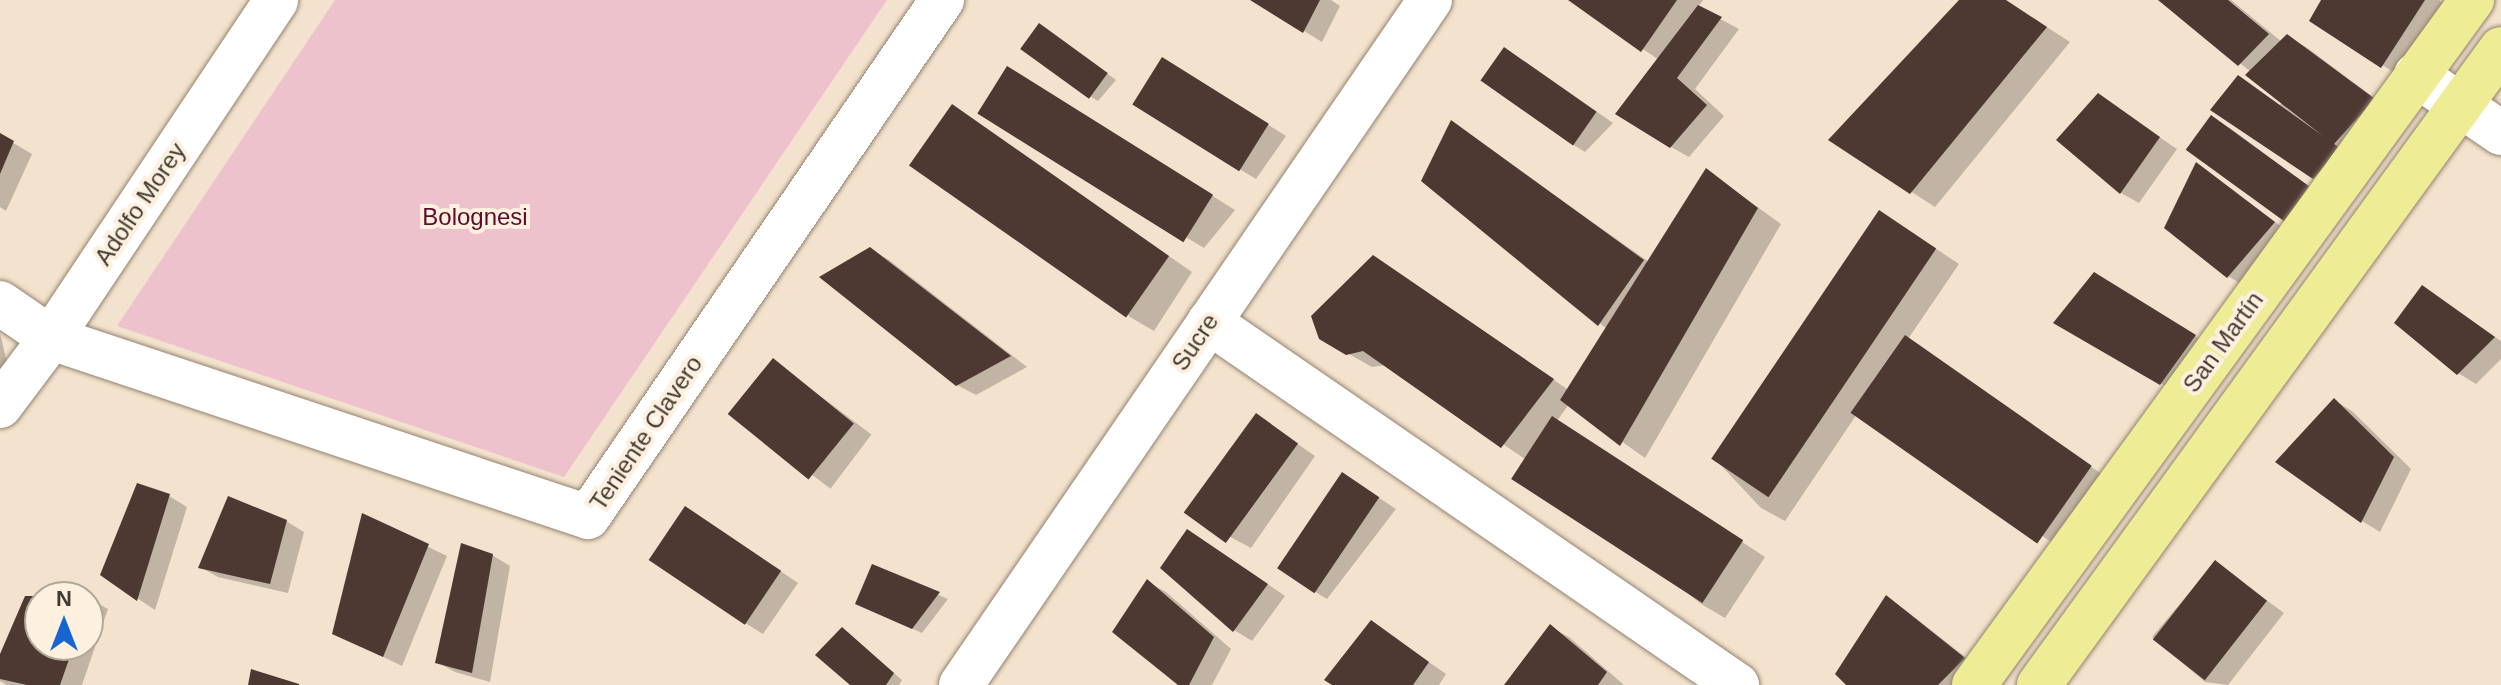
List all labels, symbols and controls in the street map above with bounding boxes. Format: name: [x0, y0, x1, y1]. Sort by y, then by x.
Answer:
street label: Adolfo Morey: [89, 137, 191, 271]
park label: Bolognesi: [422, 203, 528, 231]
street label: San Martín: [2177, 286, 2269, 398]
street label: Sucre: [1166, 308, 1224, 376]
street label: Teniente Clavero: [584, 350, 708, 516]
north arrow: [24, 581, 104, 661]
text: N: [56, 586, 72, 611]

